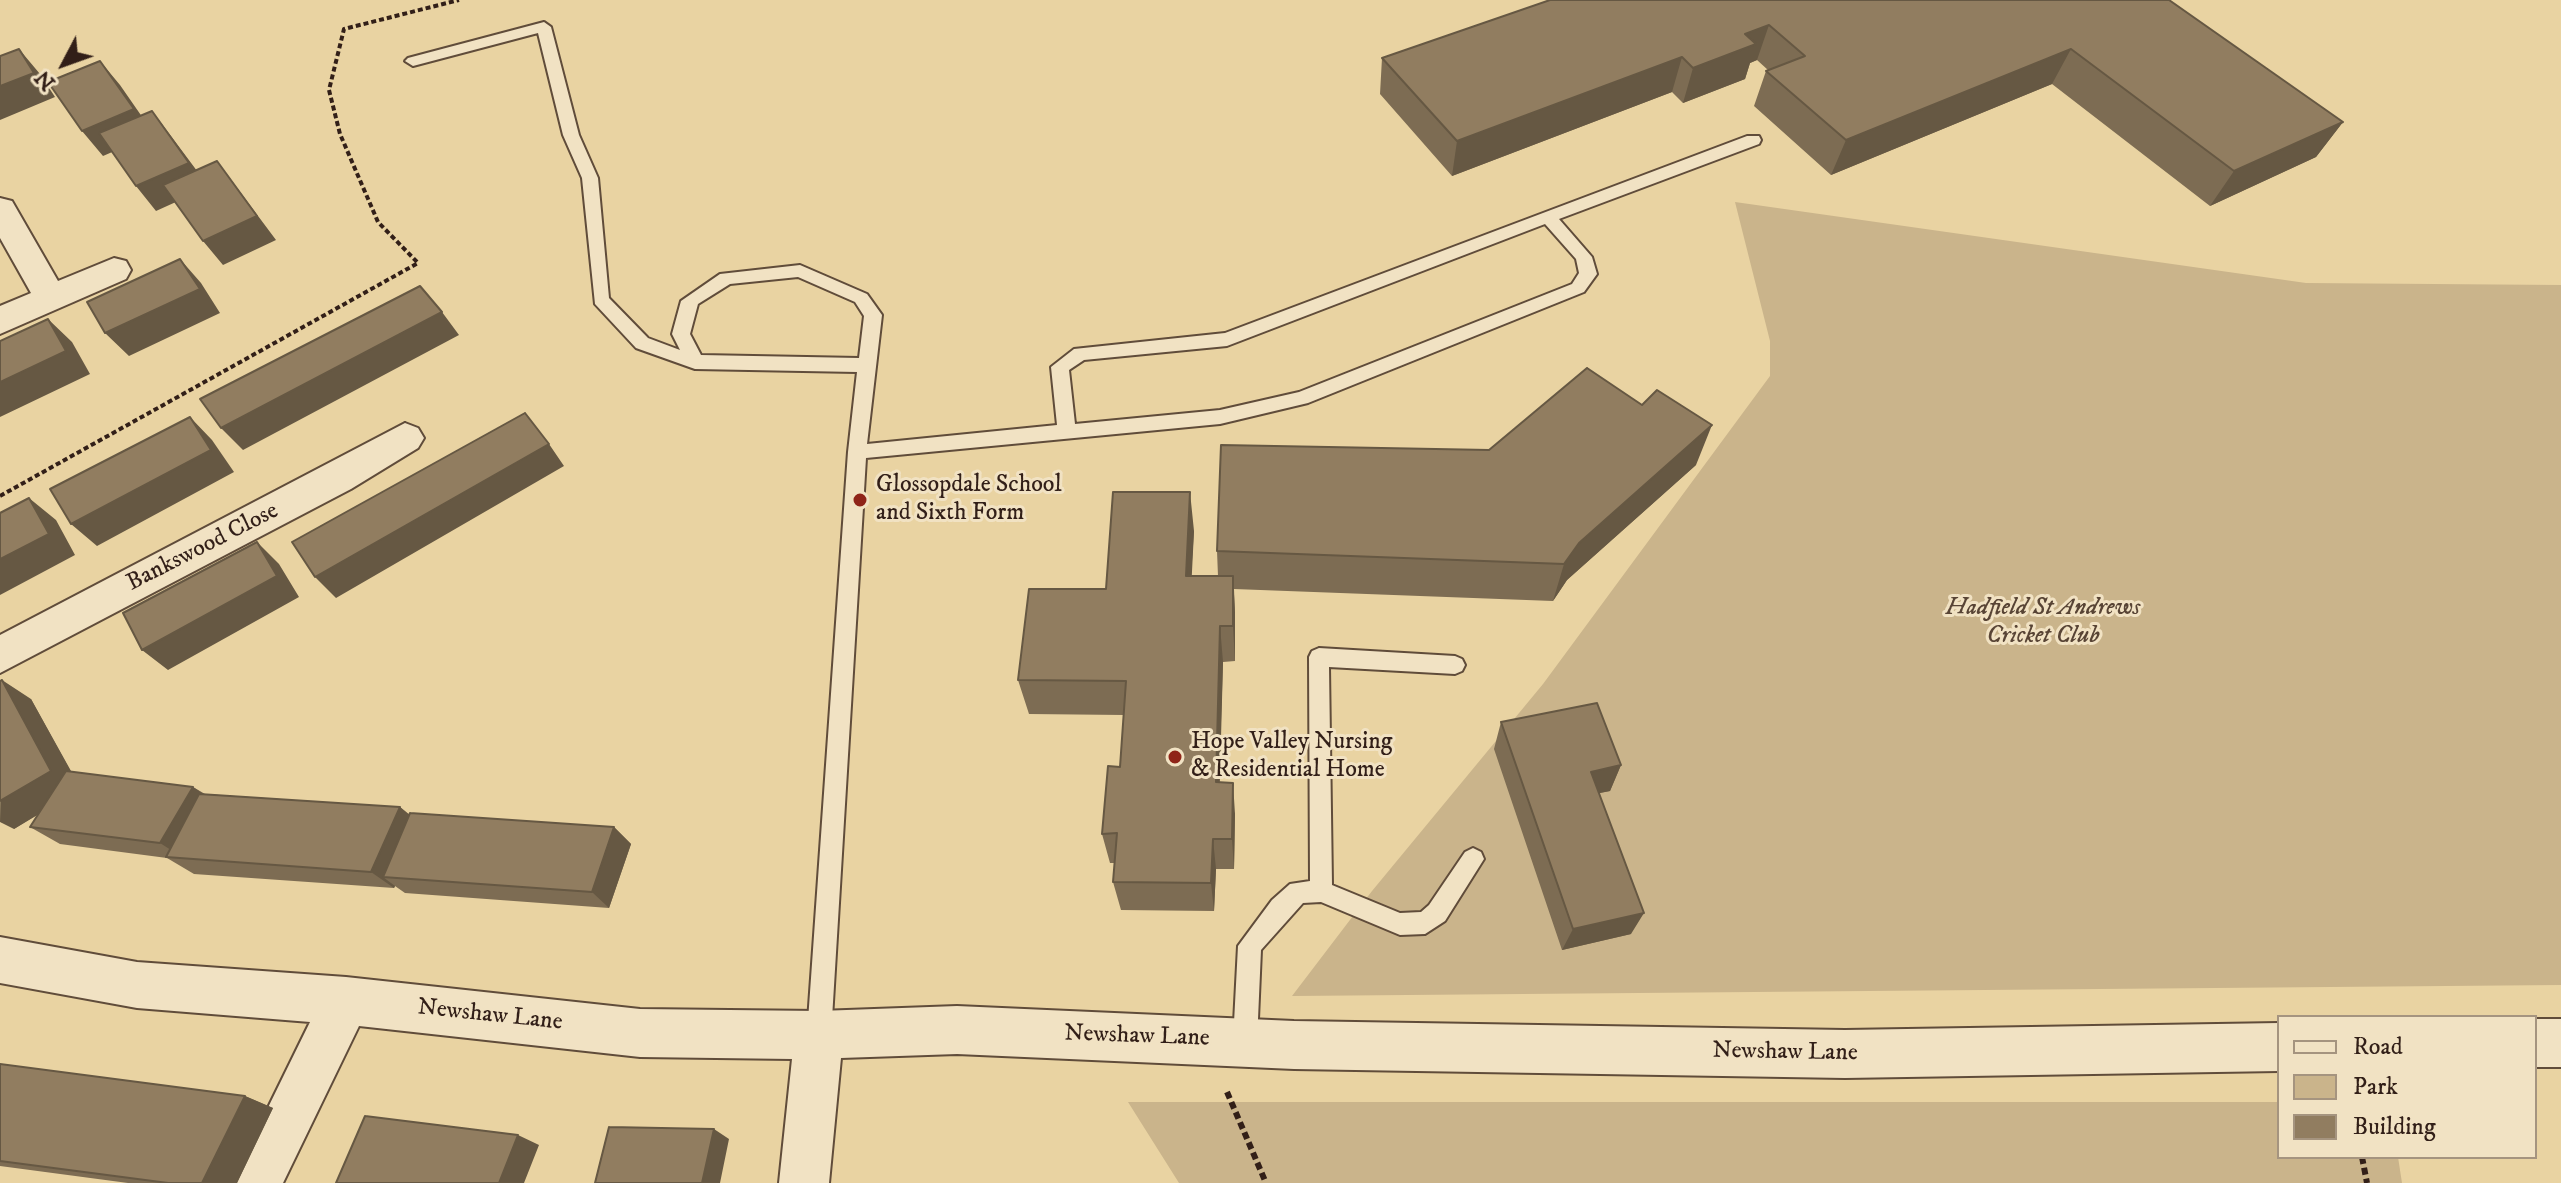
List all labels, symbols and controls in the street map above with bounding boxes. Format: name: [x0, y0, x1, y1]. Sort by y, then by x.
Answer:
north arrow: [24, 24, 104, 104]
text: N: [29, 64, 62, 96]
place label: Glossopdale School and Sixth Form: [876, 472, 1062, 528]
marker: Glossopdale School and Sixth Form: [851, 491, 869, 509]
street label: Bankswood Close: [122, 497, 284, 599]
park label: Hadfield St Andrews Cricket Club: [1946, 595, 2140, 651]
place label: Hope Valley Nursing & Residential Home: [1191, 729, 1392, 785]
marker: Hope Valley Nursing & Residential Home: [1166, 748, 1184, 766]
street label: Newshaw Lane: [416, 994, 564, 1038]
legend: [2277, 1015, 2537, 1159]
street label: Newshaw Lane: [1064, 1020, 1210, 1054]
text: Road: [2353, 1032, 2403, 1062]
street label: Newshaw Lane: [1712, 1037, 1858, 1069]
text: Park: [2353, 1072, 2398, 1102]
text: Building: [2353, 1112, 2436, 1142]

